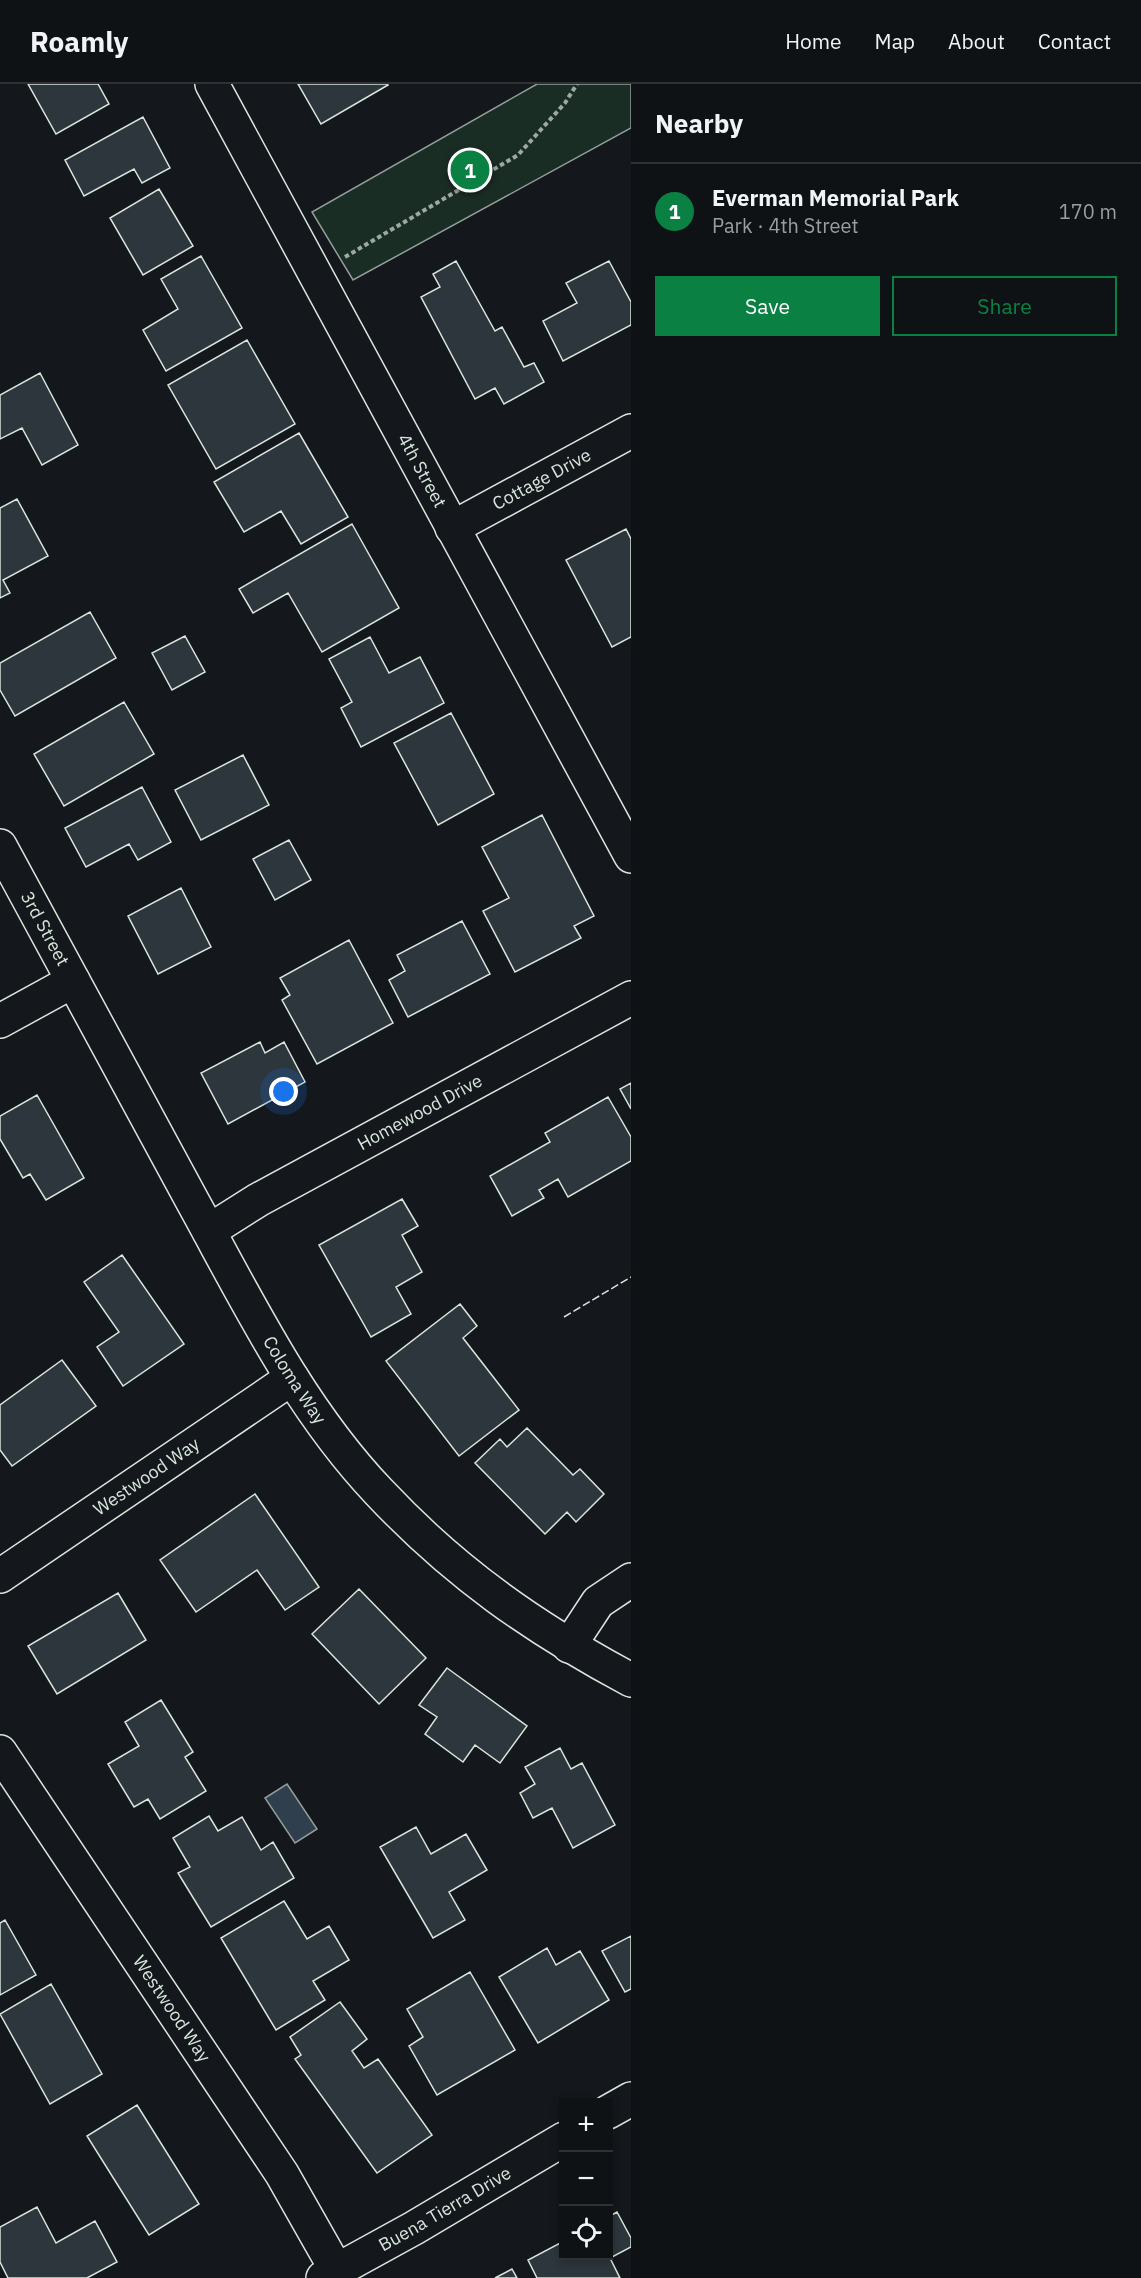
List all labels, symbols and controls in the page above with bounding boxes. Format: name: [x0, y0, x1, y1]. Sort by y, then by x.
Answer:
text: Roamly: [30, 23, 128, 60]
text: Home: [785, 27, 842, 55]
text: Map: [875, 27, 915, 55]
text: About: [948, 27, 1005, 55]
text: Contact: [1038, 27, 1111, 55]
text: Nearby: [655, 106, 743, 140]
pin: 1: [450, 148, 490, 193]
text: Everman Memorial Park: [712, 183, 959, 212]
text: 1: [669, 198, 681, 225]
text: 170 m: [1059, 198, 1117, 225]
text: Park · 4th Street: [712, 212, 858, 239]
button: Save: [655, 276, 880, 336]
button: Share: [892, 276, 1117, 336]
street label: 4th Street: [393, 429, 452, 512]
street label: Cottage Drive: [488, 443, 595, 515]
street label: 3rd Street: [16, 887, 75, 970]
street label: Homewood Drive: [353, 1069, 486, 1155]
your location: [269, 1077, 298, 1106]
street label: Coloma Way: [258, 1332, 331, 1429]
street label: Westwood Way: [89, 1432, 204, 1520]
street label: Westwood Way: [128, 1951, 216, 2066]
map controls: [559, 2098, 613, 2260]
button: +: [559, 2098, 613, 2152]
button: −: [559, 2152, 613, 2206]
street label: Buena Tierra Drive: [374, 2161, 515, 2256]
button: locate: [559, 2206, 613, 2260]

